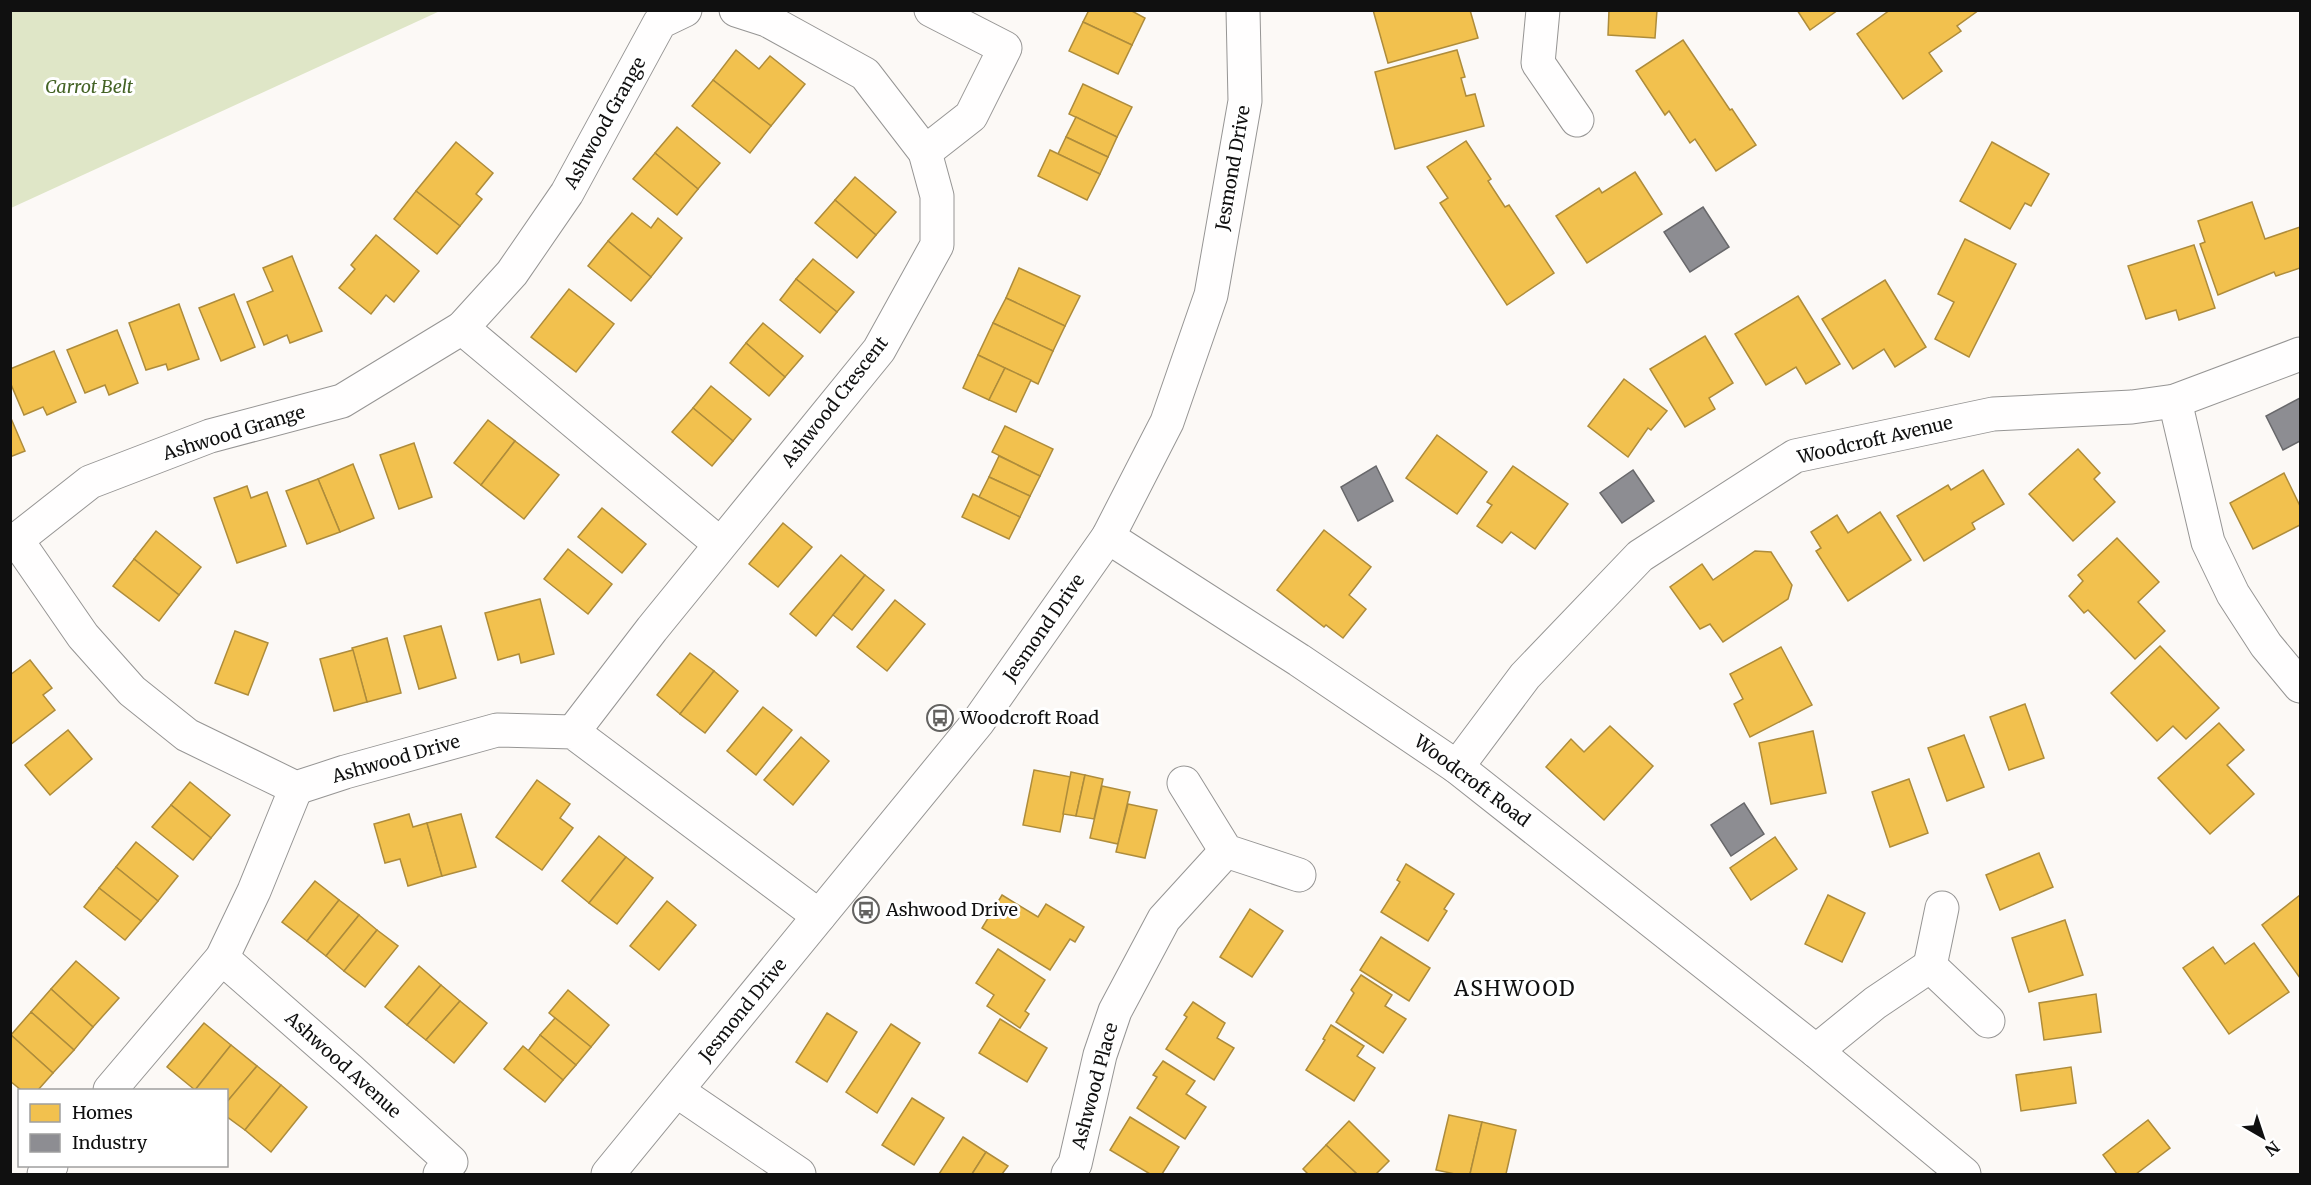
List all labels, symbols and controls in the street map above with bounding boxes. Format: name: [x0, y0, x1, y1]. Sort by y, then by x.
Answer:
street label: Ashwood Grange: [558, 53, 650, 194]
park label: Carrot Belt: [45, 75, 134, 98]
street label: Jesmond Drive: [1210, 104, 1255, 233]
street label: Ashwood Crescent: [776, 332, 893, 472]
street label: Ashwood Grange: [159, 400, 308, 465]
street label: Woodcroft Avenue: [1794, 410, 1955, 469]
street label: Jesmond Drive: [997, 569, 1089, 687]
bus stop icon: Woodcroft Road: [925, 703, 955, 733]
place label: Woodcroft Road: [959, 706, 1099, 729]
street label: Ashwood Drive: [328, 729, 462, 788]
street label: Woodcroft Road: [1409, 729, 1535, 832]
bus stop icon: Ashwood Drive: [851, 895, 881, 925]
place label: Ashwood Drive: [885, 898, 1018, 921]
street label: Jesmond Drive: [693, 953, 791, 1067]
district label: ASHWOOD: [1453, 975, 1576, 1002]
street label: Ashwood Avenue: [280, 1006, 406, 1123]
street label: Ashwood Place: [1066, 1020, 1122, 1153]
legend: [18, 1089, 228, 1167]
text: Homes: [72, 1101, 133, 1124]
north arrow: [2233, 1107, 2293, 1167]
text: Industry: [72, 1131, 148, 1154]
text: N: [2261, 1137, 2284, 1161]

